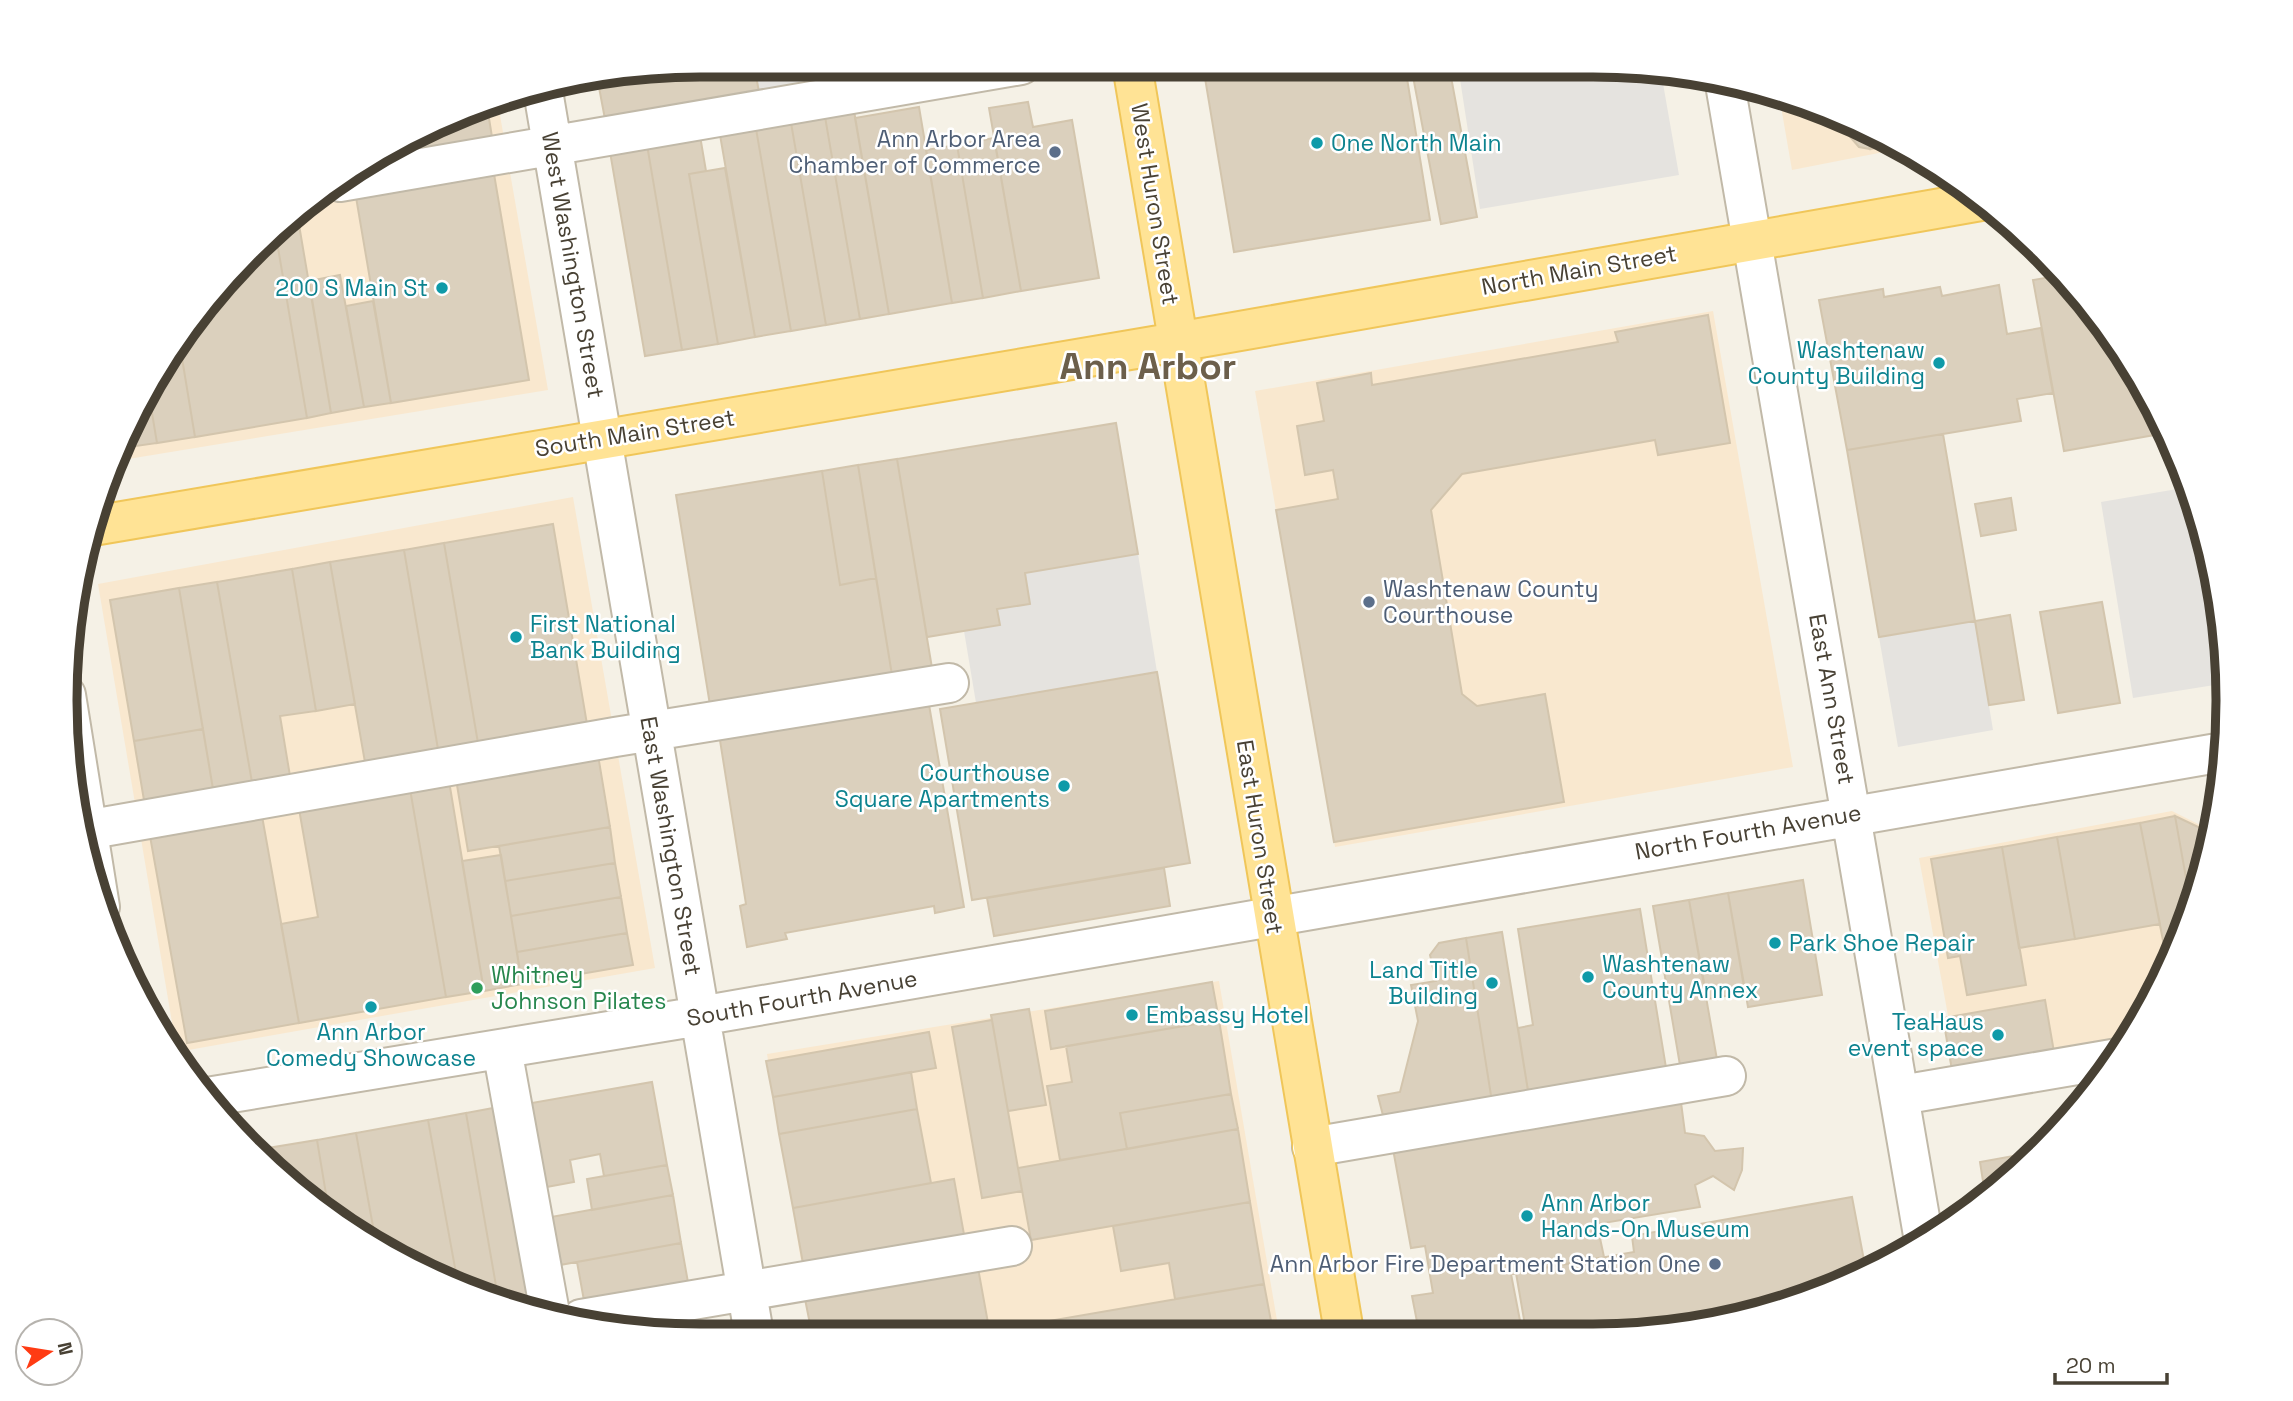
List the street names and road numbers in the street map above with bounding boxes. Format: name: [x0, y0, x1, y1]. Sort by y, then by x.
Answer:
street label: West Huron Street: [1124, 101, 1186, 307]
street label: West Washington Street: [535, 129, 611, 401]
street label: North Main Street: [1479, 238, 1679, 302]
street label: South Main Street: [533, 402, 737, 464]
street label: East Ann Street: [1802, 611, 1862, 787]
street label: East Washington Street: [633, 714, 709, 978]
street label: East Huron Street: [1230, 738, 1290, 936]
street label: North Fourth Avenue: [1632, 797, 1864, 867]
street label: South Fourth Avenue: [684, 963, 920, 1033]

